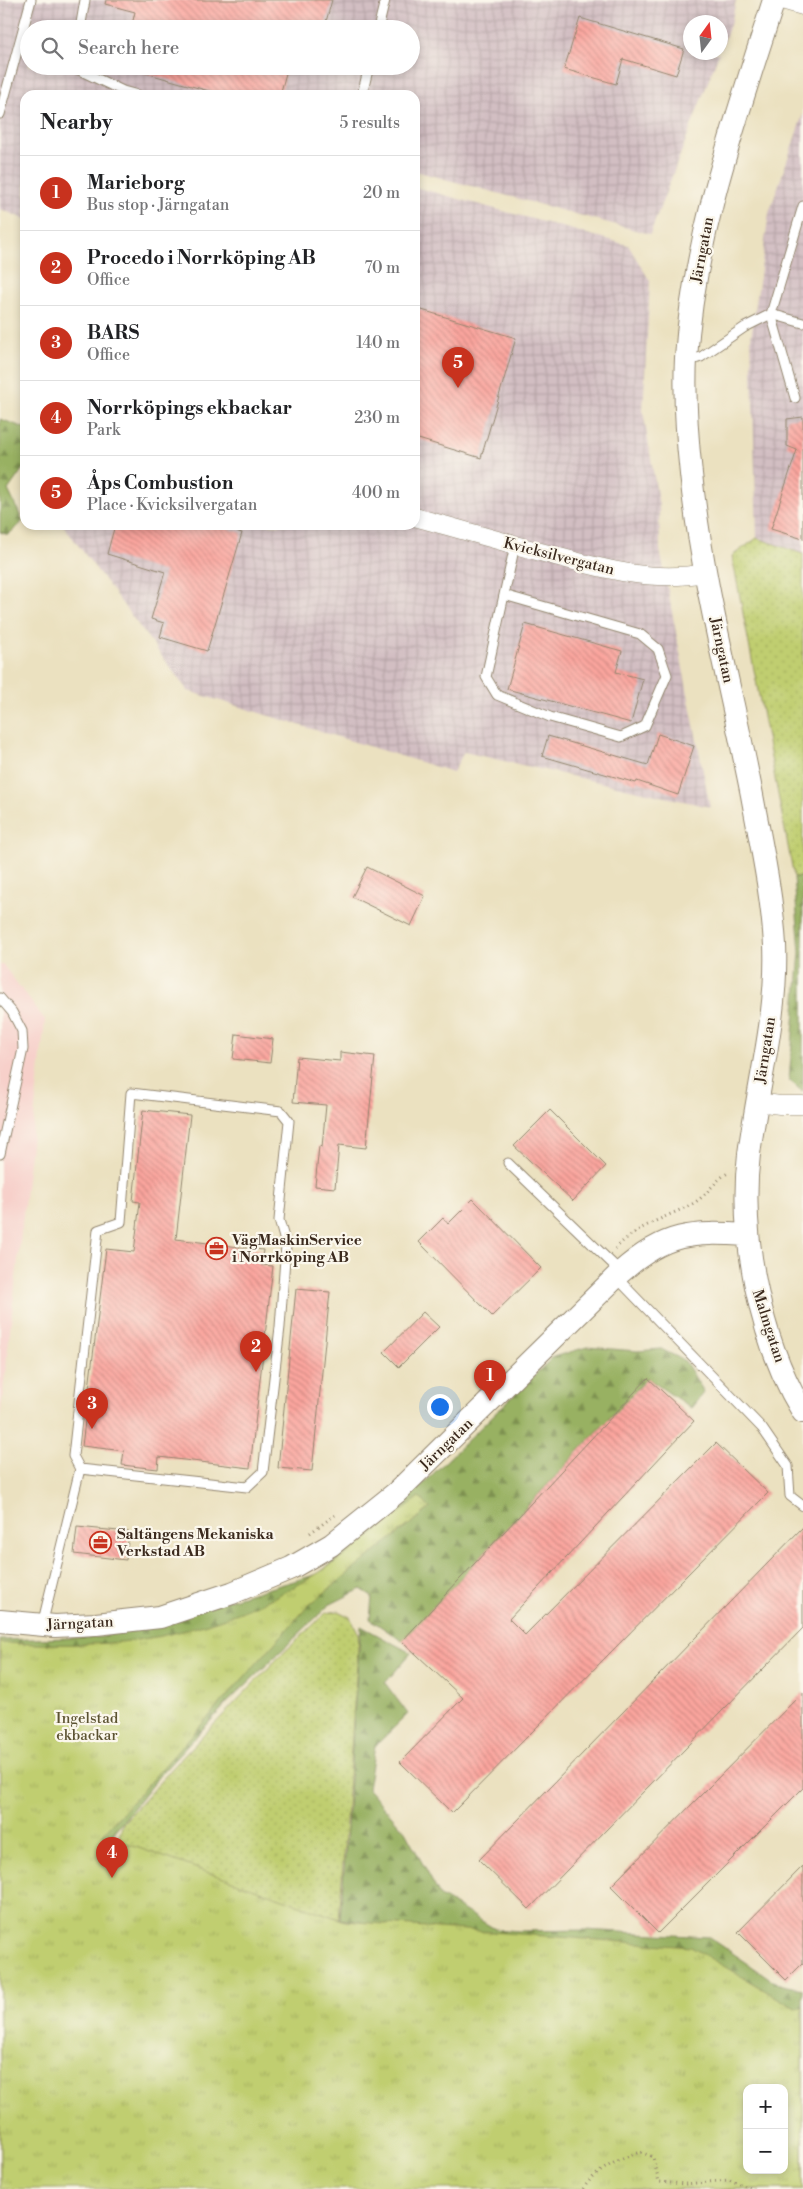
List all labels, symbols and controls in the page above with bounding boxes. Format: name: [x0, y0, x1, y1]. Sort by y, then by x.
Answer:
north arrow: [683, 15, 728, 60]
search box: [20, 20, 420, 75]
icon: search: [38, 34, 66, 62]
text: Search here: [78, 36, 179, 60]
text: Nearby: [40, 110, 113, 136]
text: 5 results: [339, 113, 400, 133]
text: Marieborg: [87, 171, 184, 195]
text: 1: [52, 183, 60, 203]
text: 20 m: [363, 183, 400, 203]
text: Bus stop · Järngatan: [87, 195, 229, 215]
street label: Järngatan: [687, 215, 718, 286]
text: Procedo i Norrköping AB: [87, 246, 316, 270]
text: 2: [51, 258, 61, 278]
text: 70 m: [364, 258, 400, 278]
text: Office: [87, 270, 130, 290]
text: BARS: [87, 321, 139, 345]
text: 3: [51, 333, 61, 353]
text: 140 m: [356, 333, 400, 353]
text: Office: [87, 345, 130, 365]
pin: 5: [442, 347, 474, 388]
text: Norrköpings ekbackar: [87, 396, 292, 420]
text: 4: [51, 408, 61, 428]
text: 230 m: [354, 408, 400, 428]
text: Park: [87, 420, 120, 440]
text: Åps Combustion: [87, 471, 233, 495]
text: 5: [51, 483, 61, 503]
text: 400 m: [352, 483, 400, 503]
text: Place · Kvicksilvergatan: [87, 495, 257, 515]
street label: Kvicksilvergatan: [502, 534, 616, 579]
street label: Järngatan: [705, 614, 738, 685]
street label: Järngatan: [751, 1015, 780, 1086]
place label: VägMaskinService i Norrköping AB: [231, 1231, 362, 1267]
office icon: VägMaskinService i Norrköping AB: [204, 1237, 228, 1261]
street label: Malmgatan: [748, 1287, 789, 1365]
pin: 2: [240, 1331, 272, 1372]
pin: 1: [474, 1360, 506, 1401]
pin: 3: [76, 1388, 108, 1429]
your location: [427, 1394, 453, 1420]
street label: Järngatan: [415, 1414, 477, 1475]
place label: Saltängens Mekaniska Verkstad AB: [116, 1525, 275, 1561]
office icon: Saltängens Mekaniska Verkstad AB: [89, 1531, 113, 1555]
street label: Järngatan: [45, 1612, 114, 1635]
park label: Ingelstad ekbackar: [56, 1709, 119, 1745]
pin: 4: [96, 1837, 128, 1878]
map controls: [743, 2084, 788, 2174]
button: +: [743, 2084, 788, 2129]
button: −: [743, 2129, 788, 2174]

